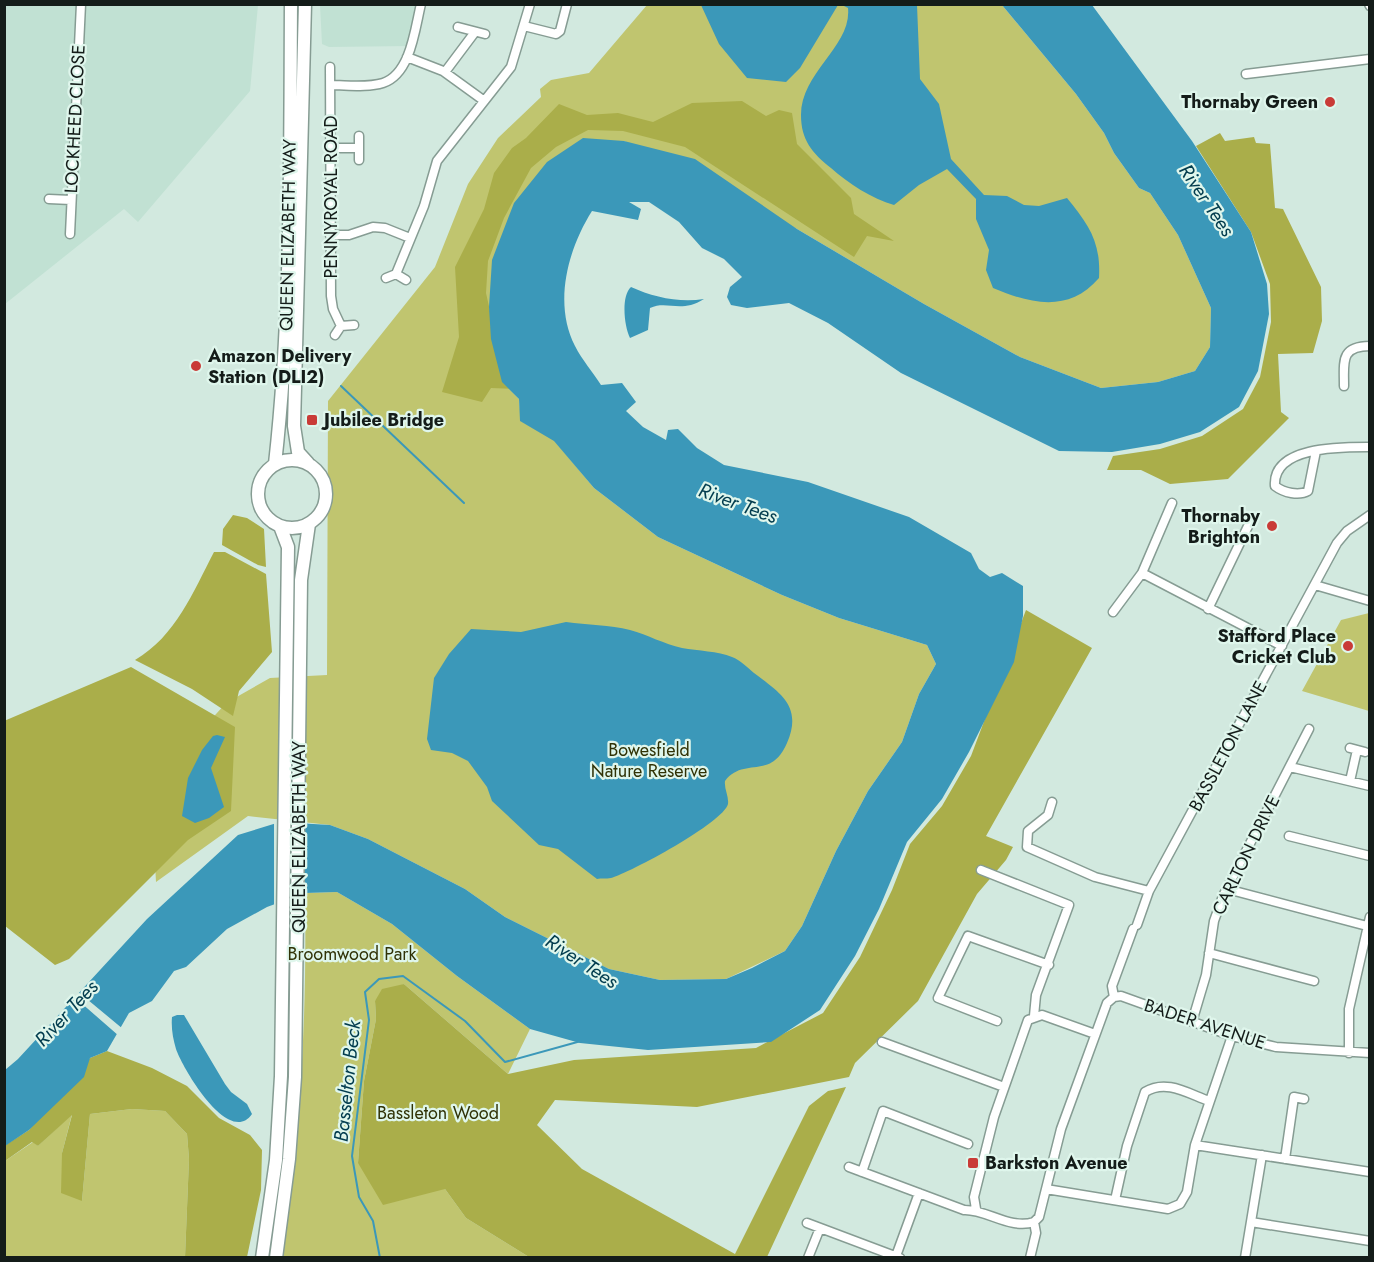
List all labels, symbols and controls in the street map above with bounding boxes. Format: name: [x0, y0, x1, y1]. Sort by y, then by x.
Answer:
street label: LOCKHEED CLOSE: [58, 44, 92, 194]
place label: Thornaby Green: [1181, 89, 1318, 115]
marker: Thornaby Green: [1323, 95, 1337, 109]
street label: PENNYROYAL ROAD: [318, 115, 344, 279]
street label: QUEEN ELIZABETH WAY: [273, 138, 303, 331]
water label: River Tees: [1172, 158, 1242, 242]
place label: Amazon Delivery Station (DLI2): [207, 343, 352, 390]
marker: Amazon Delivery Station (DLI2): [189, 359, 203, 373]
place label: Jubilee Bridge: [321, 407, 444, 433]
marker: Jubilee Bridge: [305, 413, 319, 427]
water label: River Tees: [694, 476, 781, 531]
place label: Thornaby Brighton: [1181, 503, 1261, 550]
marker: Thornaby Brighton: [1265, 519, 1279, 533]
place label: Stafford Place Cricket Club: [1217, 623, 1336, 670]
marker: Stafford Place Cricket Club: [1341, 639, 1355, 653]
street label: BASSLETON LANE: [1183, 676, 1273, 816]
park label: Bowesfield Nature Reserve: [591, 737, 707, 784]
street label: QUEEN ELIZABETH WAY: [286, 740, 312, 933]
street label: CARLTON DRIVE: [1206, 791, 1286, 919]
water label: River Tees: [540, 927, 624, 996]
park label: Broomwood Park: [288, 941, 417, 967]
water label: River Tees: [28, 973, 105, 1053]
street label: BADER AVENUE: [1141, 992, 1269, 1056]
water label: Basselton Beck: [327, 1017, 368, 1143]
park label: Bassleton Wood: [377, 1100, 499, 1126]
place label: Barkston Avenue: [985, 1150, 1128, 1176]
marker: Barkston Avenue: [966, 1156, 980, 1170]

